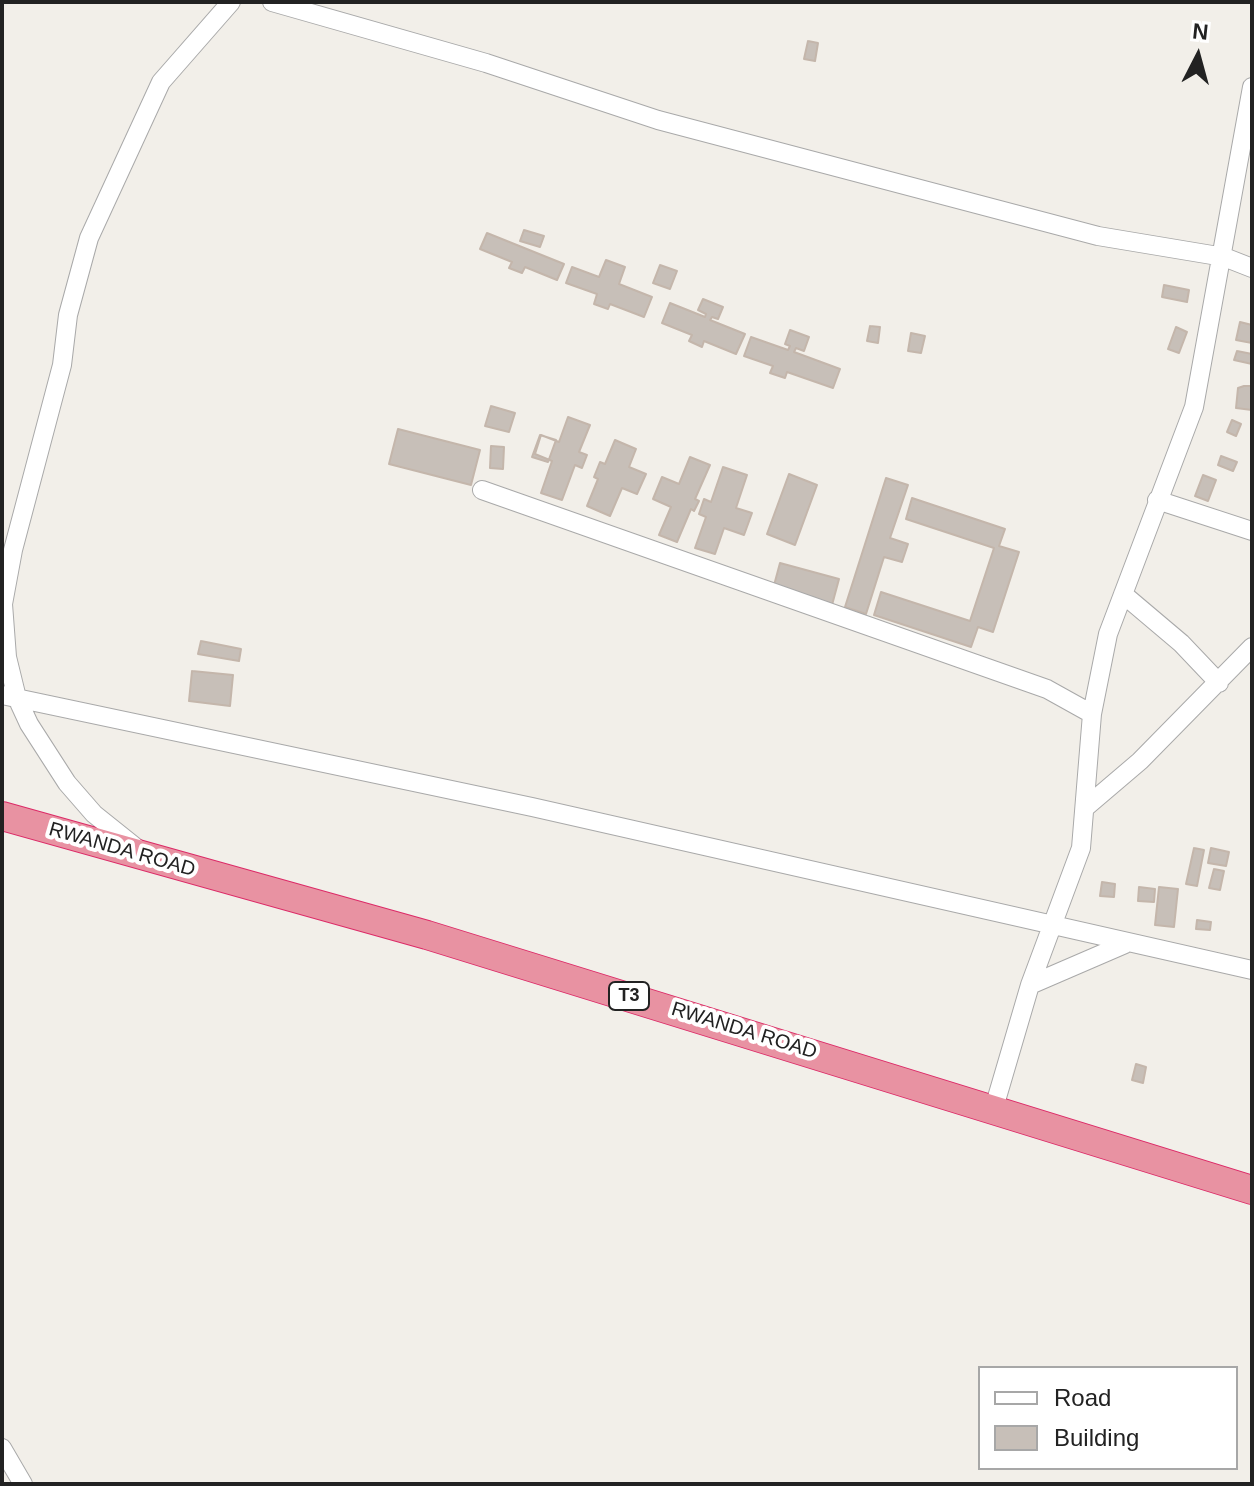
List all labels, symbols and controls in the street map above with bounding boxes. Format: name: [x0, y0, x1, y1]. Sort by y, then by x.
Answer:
north arrow: [1158, 16, 1238, 96]
text: N: [1191, 18, 1210, 45]
street label: RWANDA ROAD: [46, 818, 198, 882]
road number: T3: [609, 982, 649, 1010]
street label: RWANDA ROAD: [668, 997, 820, 1065]
legend: [978, 1366, 1238, 1470]
text: Road: [1054, 1384, 1111, 1411]
text: Building: [1054, 1424, 1139, 1451]

